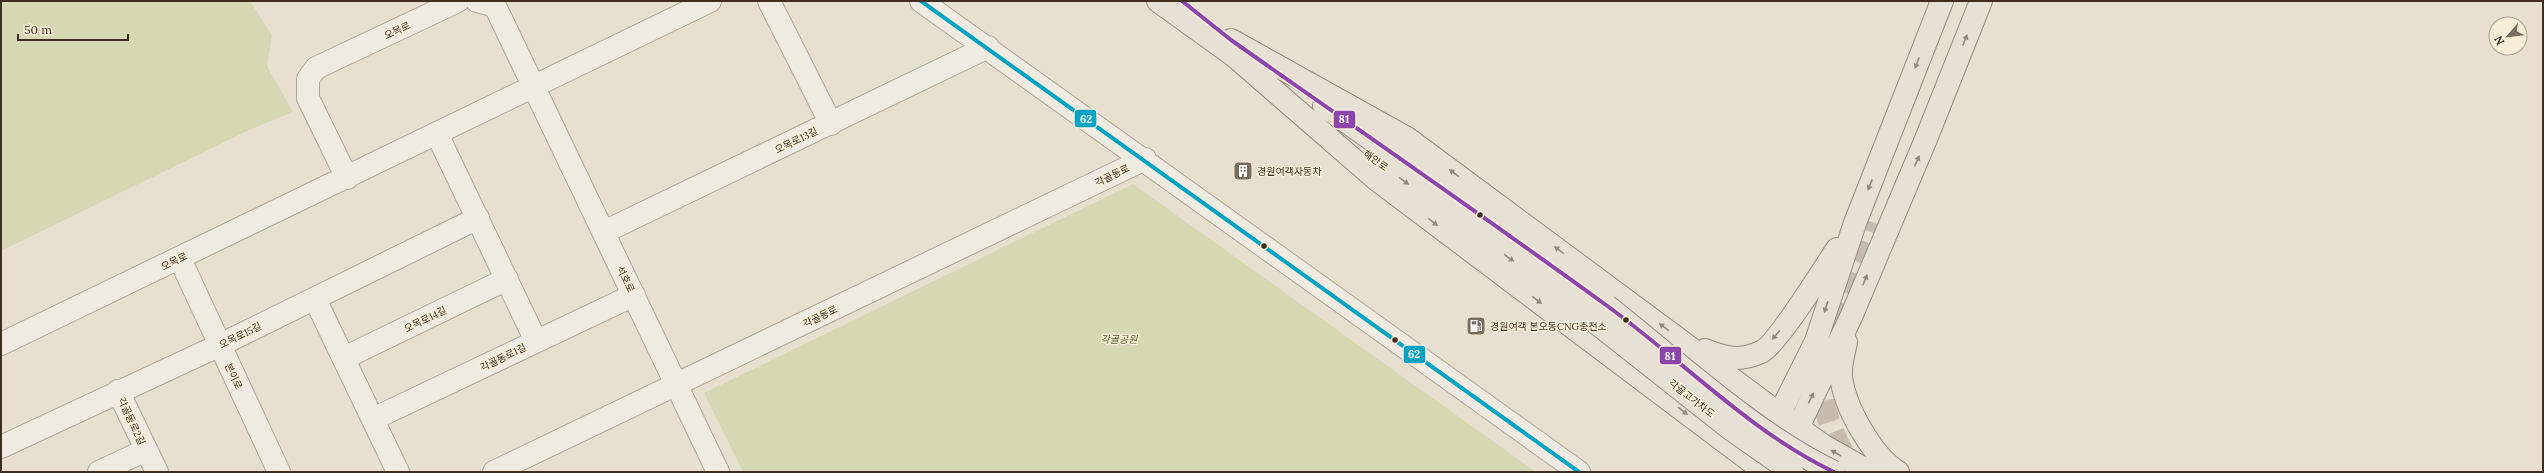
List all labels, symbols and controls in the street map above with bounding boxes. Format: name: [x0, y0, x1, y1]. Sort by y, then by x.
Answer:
scale bar: [18, 16, 128, 42]
north arrow: [2488, 16, 2528, 56]
street label: 오목로: [382, 19, 412, 42]
text: 50 m: [24, 22, 52, 37]
text: N: [2491, 33, 2507, 48]
one-way arrow: [1963, 34, 1969, 46]
one-way arrow: [1914, 58, 1920, 70]
line badge: 62: [1074, 109, 1097, 128]
line badge: 81: [1333, 110, 1356, 129]
text: 62: [1080, 112, 1092, 126]
text: 81: [1339, 112, 1350, 126]
street label: 오목로13길: [773, 125, 820, 156]
street label: 해안로: [1361, 147, 1391, 174]
one-way arrow: [1914, 154, 1920, 166]
building icon: 경원여객자동차: [1232, 160, 1254, 182]
street label: 각골동로: [1093, 162, 1132, 189]
place label: 경원여객자동차: [1257, 165, 1322, 178]
one-way arrow: [1449, 169, 1460, 177]
one-way arrow: [1399, 177, 1410, 185]
one-way arrow: [1867, 179, 1873, 191]
unlabelled marker: [1475, 210, 1485, 220]
one-way arrow: [1428, 218, 1439, 226]
unlabelled marker: [1259, 241, 1269, 251]
one-way arrow: [1554, 246, 1564, 254]
street label: 오목로: [159, 250, 189, 273]
one-way arrow: [1504, 254, 1514, 262]
street label: 석호로: [614, 264, 637, 294]
one-way arrow: [1863, 274, 1869, 286]
one-way arrow: [1532, 296, 1543, 305]
one-way arrow: [1823, 301, 1829, 313]
street label: 각골동로: [801, 303, 840, 330]
street label: 오목로14길: [402, 304, 449, 335]
fuel station icon: 경원여객 본오동CNG충전소: [1465, 315, 1487, 337]
unlabelled marker: [1621, 315, 1631, 325]
street label: 오목로15길: [217, 320, 264, 351]
place label: 경원여객 본오동CNG충전소: [1490, 320, 1607, 333]
one-way arrow: [1658, 323, 1669, 331]
one-way arrow: [1772, 330, 1781, 341]
park label: 각골공원: [1101, 333, 1138, 346]
unlabelled marker: [1390, 335, 1400, 345]
street label: 각골동로1길: [478, 341, 528, 374]
line badge: 62: [1403, 345, 1426, 364]
line badge: 81: [1659, 346, 1682, 365]
text: 62: [1408, 347, 1420, 361]
text: 81: [1665, 349, 1676, 363]
street label: 본이로: [222, 361, 245, 391]
street label: 각골고가차도: [1666, 376, 1717, 421]
one-way arrow: [1808, 392, 1814, 404]
street label: 각골동로2길: [115, 395, 148, 447]
one-way arrow: [1678, 407, 1689, 415]
one-way arrow: [1831, 450, 1842, 456]

